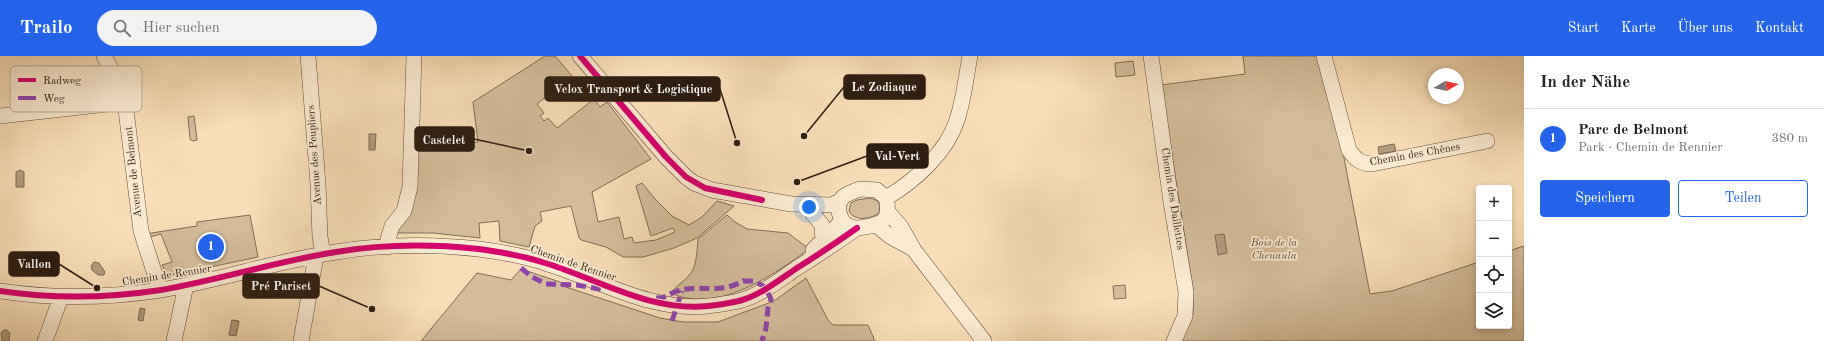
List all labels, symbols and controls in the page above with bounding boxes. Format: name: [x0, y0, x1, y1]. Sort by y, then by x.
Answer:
search box: [97, 10, 377, 46]
icon: search: [111, 17, 133, 39]
text: Trailo: [20, 19, 73, 38]
text: Hier suchen: [143, 21, 220, 36]
text: Start: [1568, 21, 1599, 35]
text: Karte: [1621, 21, 1656, 35]
text: Über uns: [1678, 21, 1733, 35]
text: Kontakt: [1755, 21, 1804, 35]
legend: [10, 66, 142, 112]
north arrow: [1428, 68, 1464, 104]
text: In der Nähe: [1540, 74, 1630, 91]
callout: Le Zodiaque: [844, 75, 925, 99]
text: Radweg: [43, 76, 81, 87]
callout: Velox Transport & Logistique: [545, 77, 720, 101]
text: Le Zodiaque: [851, 82, 917, 94]
text: Velox Transport & Logistique: [554, 84, 713, 96]
text: Weg: [43, 94, 65, 105]
street label: Avenue des Peupliers: [306, 104, 324, 206]
text: Parc de Belmont: [1578, 123, 1688, 138]
street label: Avenue de Belmont: [124, 126, 144, 218]
callout: Castelet: [415, 127, 474, 151]
text: 1: [1549, 132, 1557, 145]
text: 380 m: [1771, 132, 1808, 145]
text: Castelet: [423, 135, 466, 147]
text: Park · Chemin de Rennier: [1578, 141, 1723, 154]
street label: Chemin des Chênes: [1369, 142, 1461, 168]
callout: Val-Vert: [867, 144, 928, 168]
street label: Chemin des Daillettes: [1158, 147, 1186, 251]
text: Val-Vert: [874, 151, 920, 163]
button: Speichern: [1540, 180, 1670, 217]
button: Teilen: [1678, 180, 1808, 217]
map controls: [1476, 185, 1512, 329]
button: +: [1476, 185, 1512, 221]
your location: [799, 197, 819, 217]
button: −: [1476, 221, 1512, 257]
pin: 1: [198, 232, 224, 262]
park label: Bois de la Chenaula: [1250, 238, 1297, 262]
street label: Chemin de Rennier: [528, 244, 618, 284]
callout: Vallon: [9, 252, 59, 276]
button: locate: [1476, 257, 1512, 293]
text: Vallon: [17, 259, 51, 271]
street label: Chemin de Rennier: [122, 263, 213, 289]
callout: Pré Pariset: [243, 274, 319, 298]
text: Pré Pariset: [251, 281, 312, 293]
button: layers: [1476, 293, 1512, 329]

